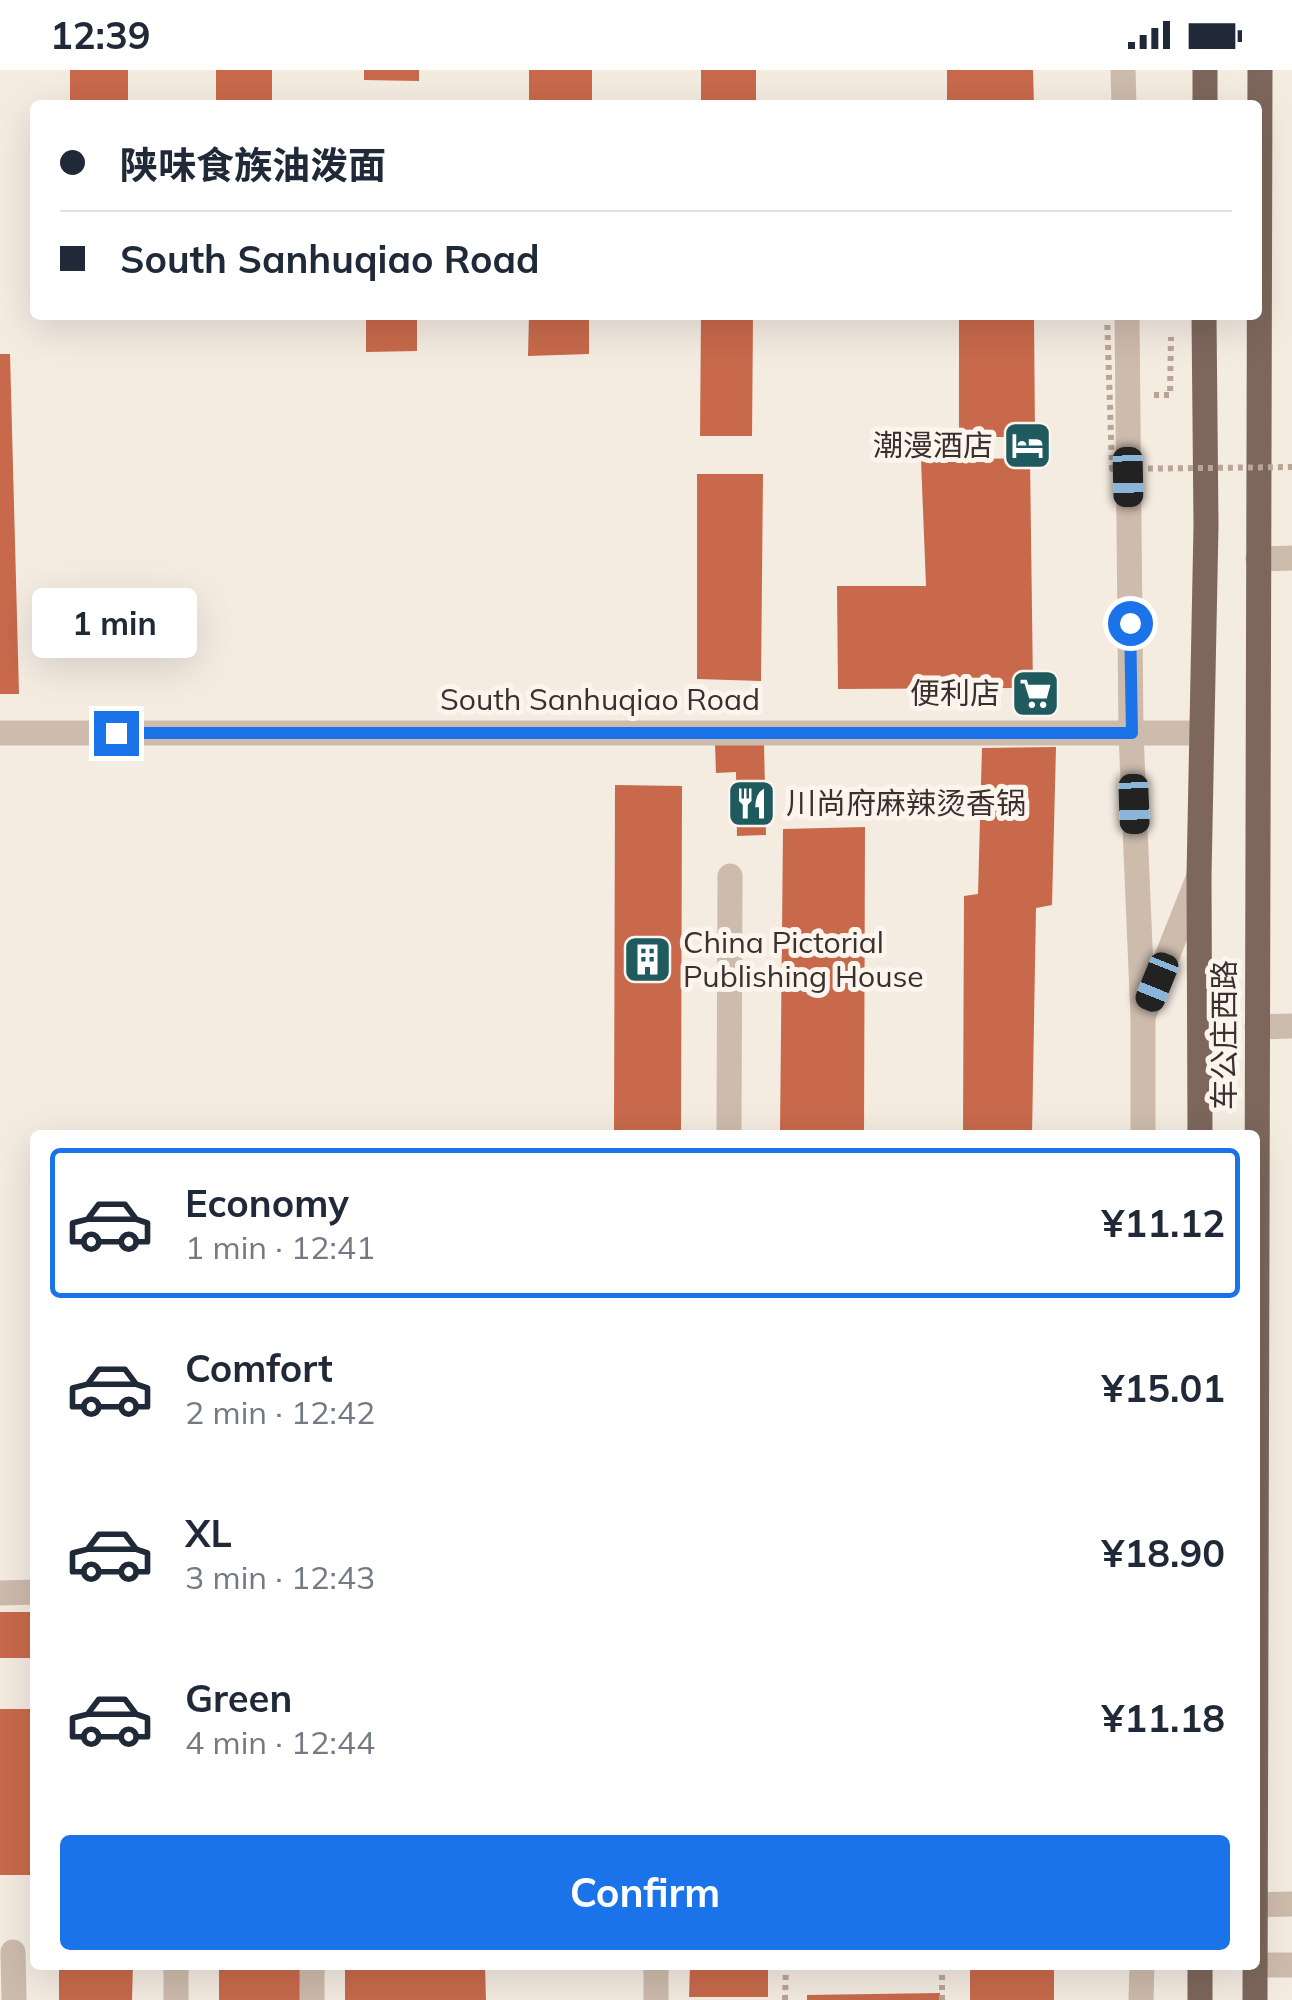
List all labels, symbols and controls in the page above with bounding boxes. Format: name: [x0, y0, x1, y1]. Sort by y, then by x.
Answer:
text: 12:39: [50, 11, 151, 59]
text: 陕味食族油泼面: [120, 141, 386, 189]
text: South Sanhuqiao Road: [120, 235, 540, 283]
hotel icon: 潮漫酒店: [1002, 420, 1054, 472]
place label: 潮漫酒店: [873, 426, 993, 464]
car: [1112, 447, 1144, 507]
callout: 1 min: [34, 588, 198, 658]
route start: [1108, 601, 1153, 646]
text: 1 min: [72, 603, 157, 643]
supermarket icon: 便利店: [1009, 668, 1061, 720]
place label: 便利店: [910, 674, 1000, 712]
street label: South Sanhuqiao Road: [440, 680, 760, 718]
route end: [94, 711, 139, 756]
car: [1118, 773, 1150, 835]
restaurant icon: 川尚府麻辣烫香锅: [725, 778, 777, 830]
place label: 川尚府麻辣烫香锅: [786, 784, 1026, 822]
place label: China Pictorial Publishing House: [683, 923, 924, 995]
building icon: China Pictorial Publishing House: [622, 934, 674, 986]
car: [1132, 949, 1182, 1015]
street label: 车公庄西路: [1205, 960, 1243, 1110]
icon: car: [65, 1178, 155, 1268]
text: Economy: [185, 1179, 349, 1227]
text: ¥11.12: [1102, 1199, 1225, 1247]
text: 1 min · 12:41: [185, 1227, 375, 1267]
icon: car: [65, 1343, 155, 1433]
text: Comfort: [185, 1344, 333, 1392]
text: ¥15.01: [1102, 1364, 1225, 1412]
text: 2 min · 12:42: [185, 1392, 375, 1432]
icon: car: [65, 1508, 155, 1598]
text: XL: [185, 1509, 232, 1557]
text: ¥18.90: [1102, 1529, 1225, 1577]
text: 3 min · 12:43: [185, 1557, 375, 1597]
icon: car: [65, 1673, 155, 1763]
text: Green: [185, 1674, 292, 1722]
text: ¥11.18: [1102, 1694, 1225, 1742]
text: 4 min · 12:44: [185, 1722, 375, 1762]
button: Confirm: [60, 1835, 1230, 1950]

